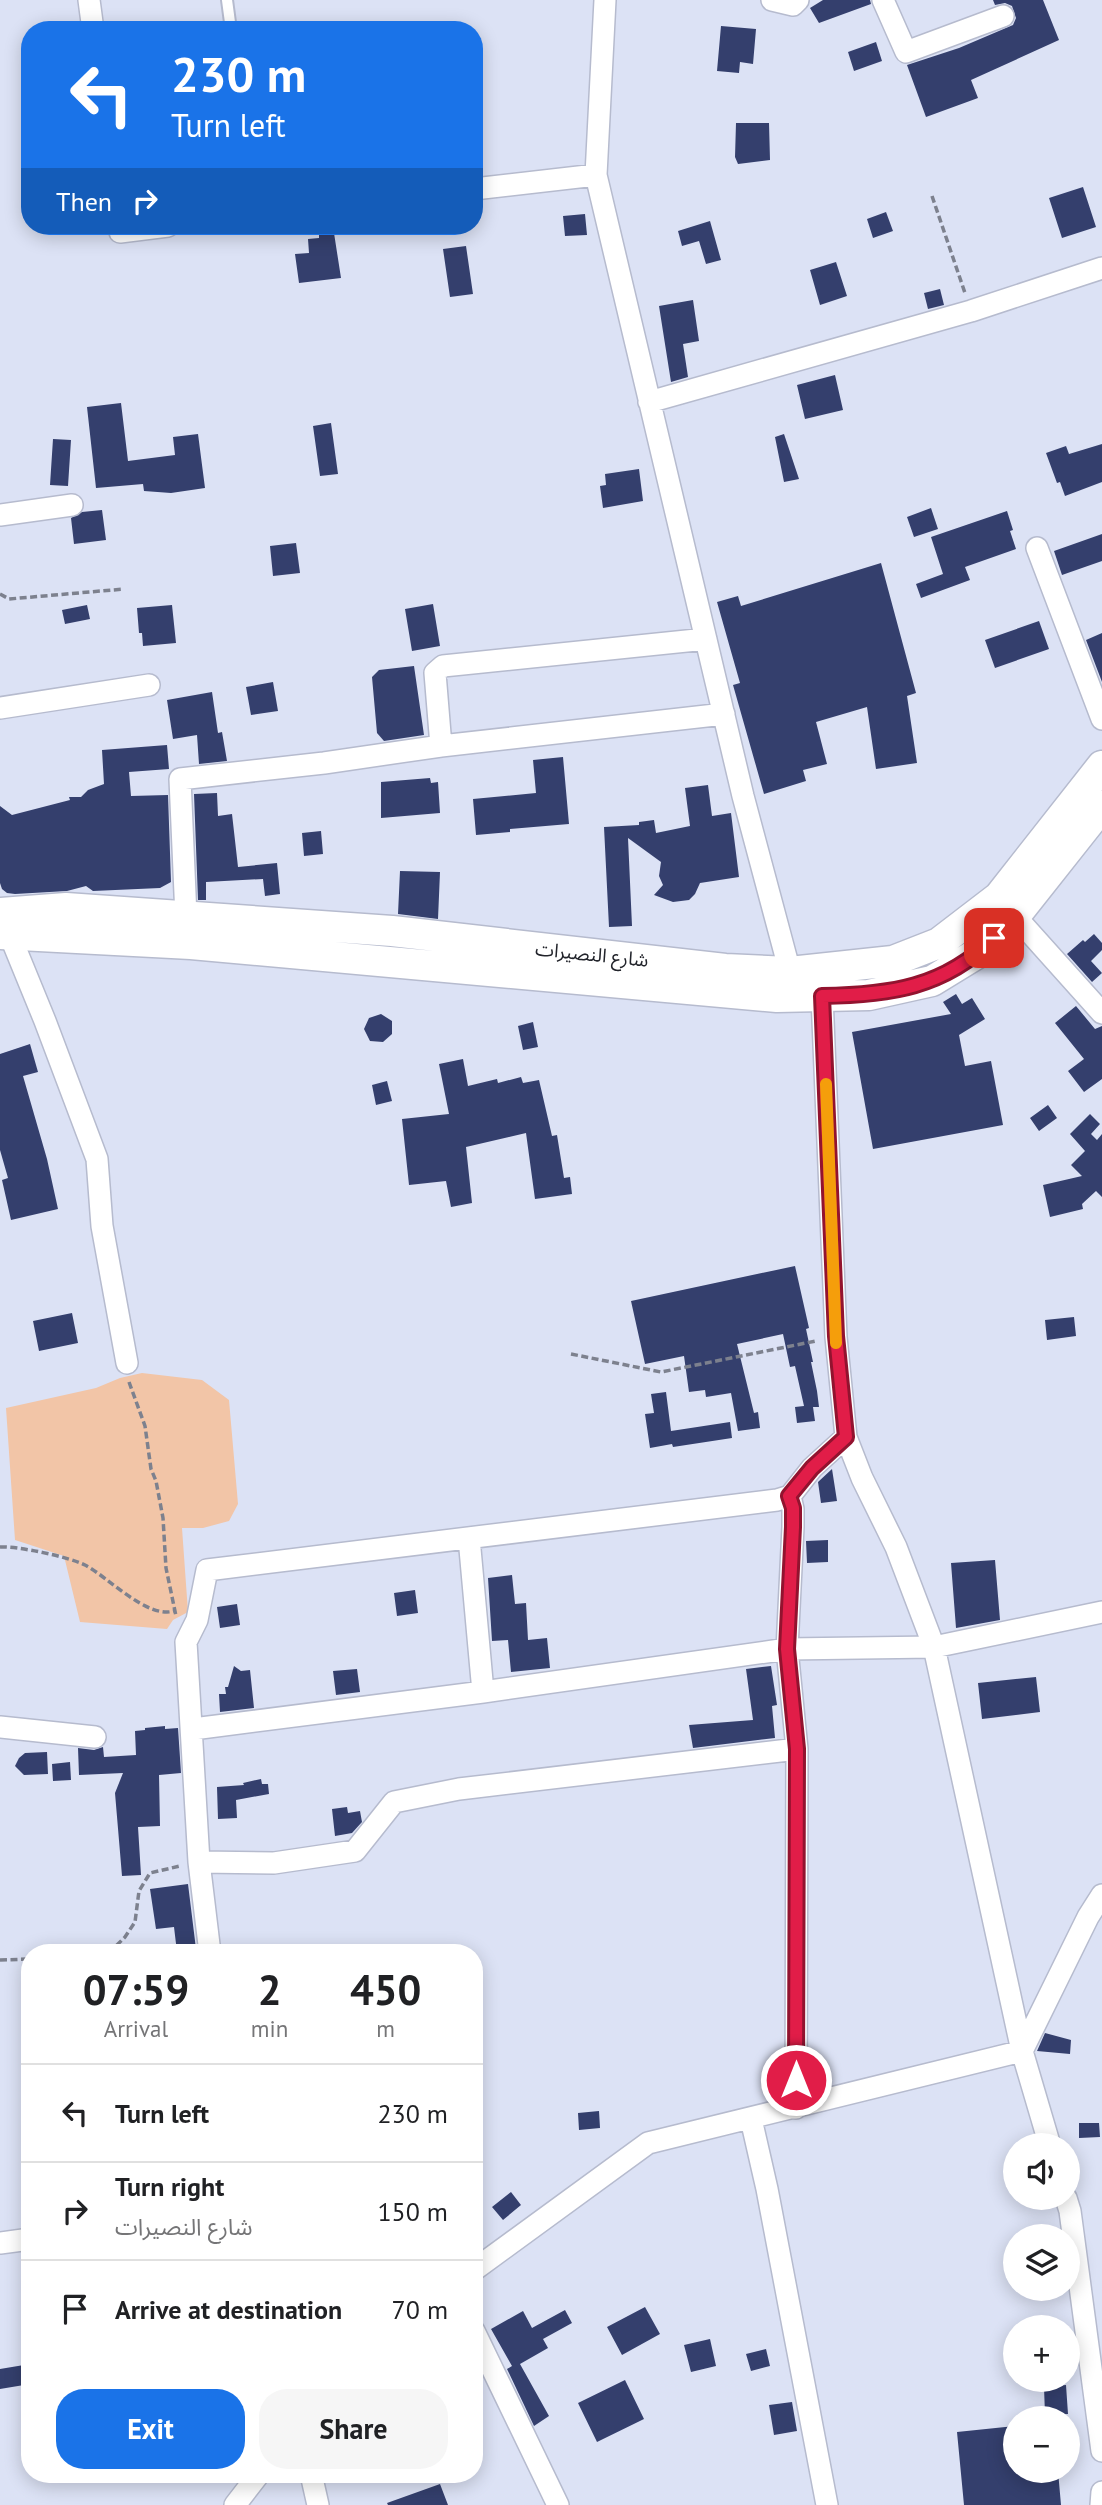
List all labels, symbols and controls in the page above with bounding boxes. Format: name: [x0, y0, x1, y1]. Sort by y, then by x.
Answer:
text: 230 m: [171, 42, 306, 106]
icon: left: [56, 49, 147, 140]
text: Turn left: [171, 104, 286, 146]
icon: right: [126, 182, 164, 220]
text: Then: [56, 185, 112, 218]
pin: [964, 908, 1024, 968]
icon: arrive: [975, 919, 1013, 957]
street label: شارع النصيرات: [534, 936, 650, 974]
text: 07:59: [83, 1962, 189, 2017]
text: 2: [258, 1962, 281, 2017]
text: 450: [350, 1962, 421, 2017]
text: Arrival: [104, 2014, 168, 2043]
text: min: [251, 2014, 288, 2043]
text: m: [376, 2014, 395, 2043]
position arrow: [759, 2043, 833, 2117]
icon: left: [56, 2094, 94, 2132]
text: Turn left: [115, 2097, 209, 2130]
text: 230 m: [377, 2097, 448, 2130]
map controls: [1003, 2133, 1080, 2483]
button: sound: [1003, 2133, 1080, 2210]
text: Turn right: [115, 2170, 224, 2203]
icon: right: [56, 2192, 94, 2230]
text: 150 m: [377, 2195, 448, 2228]
text: شارع النصيرات: [115, 2212, 253, 2241]
button: layers: [1003, 2224, 1080, 2301]
icon: arrive: [56, 2290, 94, 2328]
text: Arrive at destination: [115, 2293, 342, 2326]
text: 70 m: [392, 2293, 448, 2326]
button: +: [1003, 2315, 1080, 2392]
button: Exit: [56, 2389, 245, 2469]
button: Share: [259, 2389, 448, 2469]
button: −: [1003, 2406, 1080, 2483]

